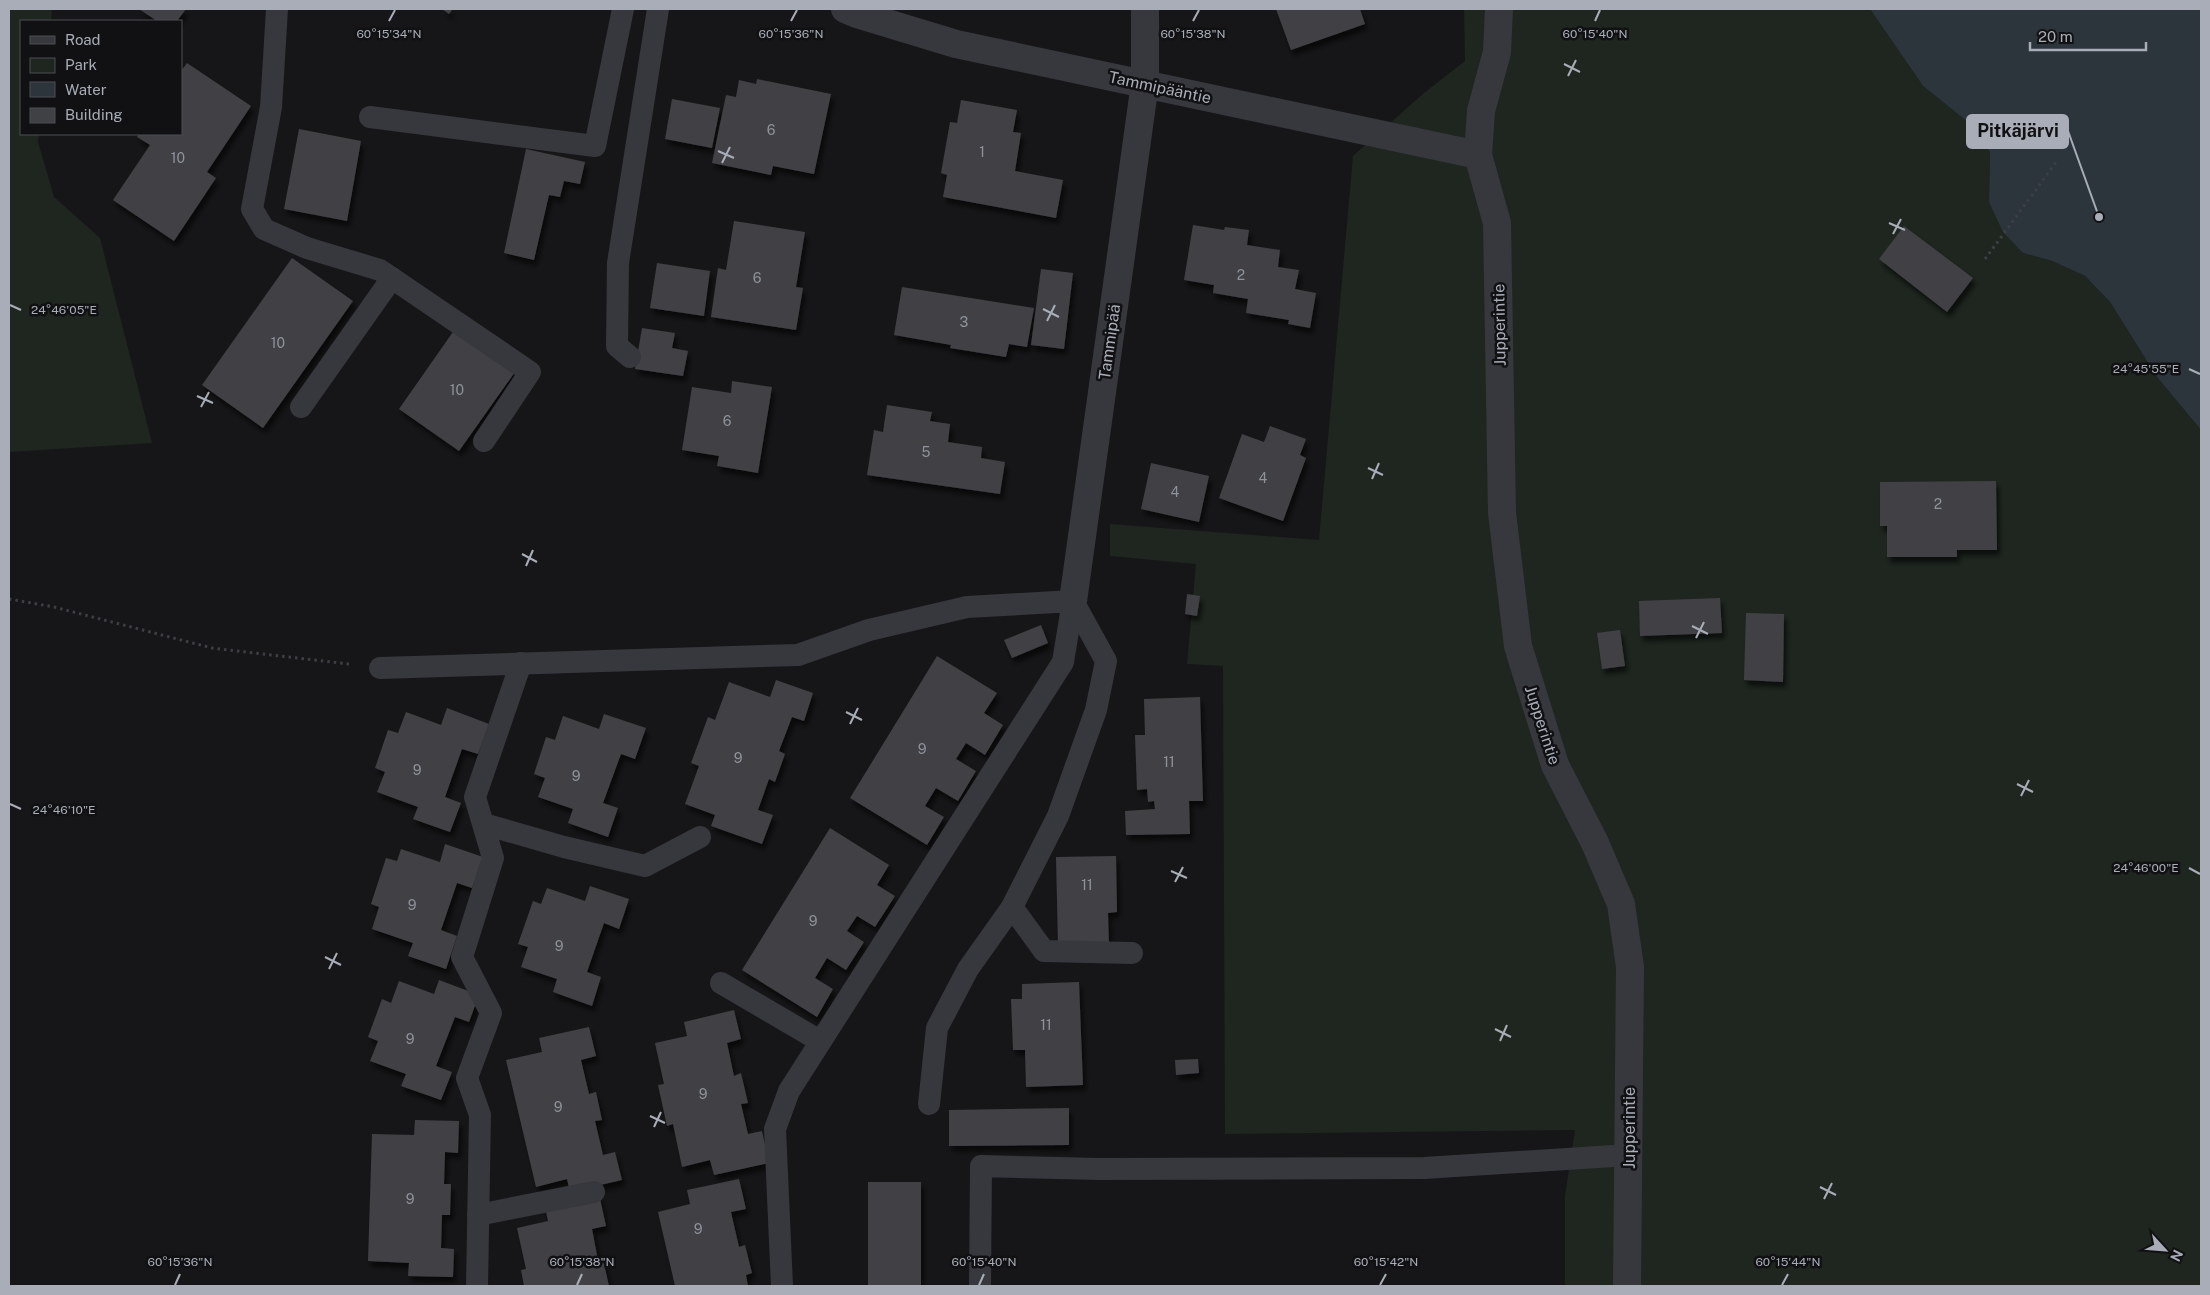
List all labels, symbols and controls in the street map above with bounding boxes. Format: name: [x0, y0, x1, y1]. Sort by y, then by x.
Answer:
legend: [20, 20, 182, 135]
scale bar: [2030, 20, 2146, 52]
text: 60°15'34"N: [356, 27, 422, 41]
text: 60°15'36"N: [759, 27, 823, 41]
text: 60°15'38"N: [1160, 27, 1226, 41]
text: 60°15'40"N: [1563, 27, 1627, 41]
text: 20 m: [2038, 28, 2073, 45]
text: Road: [65, 31, 101, 48]
text: Park: [65, 56, 97, 73]
street label: Tammipääntie: [1107, 67, 1213, 108]
text: Water: [65, 81, 107, 98]
text: Building: [65, 106, 123, 123]
callout: Pitkäjärvi: [1967, 115, 2068, 148]
text: Pitkäjärvi: [1977, 120, 2059, 141]
house number: 6: [767, 122, 776, 138]
house number: 1: [979, 144, 985, 160]
house number: 10: [171, 150, 185, 166]
house number: 2: [1237, 267, 1245, 283]
house number: 6: [753, 270, 762, 286]
street label: Jupperintie: [1489, 284, 1510, 366]
text: 24°46'05"E: [31, 303, 97, 317]
street label: Tammipää: [1095, 303, 1124, 381]
house number: 3: [960, 314, 969, 330]
house number: 10: [271, 335, 285, 351]
text: 24°45'55"E: [2113, 362, 2179, 376]
house number: 10: [450, 382, 464, 398]
house number: 6: [723, 413, 732, 429]
house number: 5: [922, 444, 931, 460]
house number: 4: [1259, 470, 1268, 486]
house number: 4: [1171, 484, 1180, 500]
house number: 2: [1934, 496, 1942, 512]
street label: Jupperintie: [1521, 683, 1564, 767]
house number: 9: [918, 741, 927, 757]
house number: 9: [734, 750, 743, 766]
house number: 11: [1163, 754, 1175, 770]
house number: 9: [413, 762, 422, 778]
house number: 9: [572, 768, 581, 784]
text: 24°46'10"E: [32, 803, 96, 817]
text: 24°46'00"E: [2113, 861, 2179, 875]
house number: 11: [1081, 877, 1093, 893]
house number: 9: [408, 897, 417, 913]
house number: 9: [809, 913, 818, 929]
house number: 9: [555, 938, 564, 954]
house number: 11: [1040, 1017, 1052, 1033]
house number: 9: [406, 1031, 415, 1047]
house number: 9: [699, 1086, 708, 1102]
street label: Jupperintie: [1620, 1087, 1639, 1169]
house number: 9: [554, 1099, 563, 1115]
house number: 9: [406, 1191, 415, 1207]
house number: 9: [694, 1221, 703, 1237]
north arrow: [2140, 1225, 2190, 1275]
text: N: [2167, 1247, 2186, 1264]
text: 60°15'36"N: [148, 1255, 212, 1269]
text: 60°15'38"N: [549, 1255, 615, 1269]
text: 60°15'40"N: [952, 1255, 1016, 1269]
text: 60°15'42"N: [1354, 1255, 1418, 1269]
text: 60°15'44"N: [1755, 1255, 1821, 1269]

